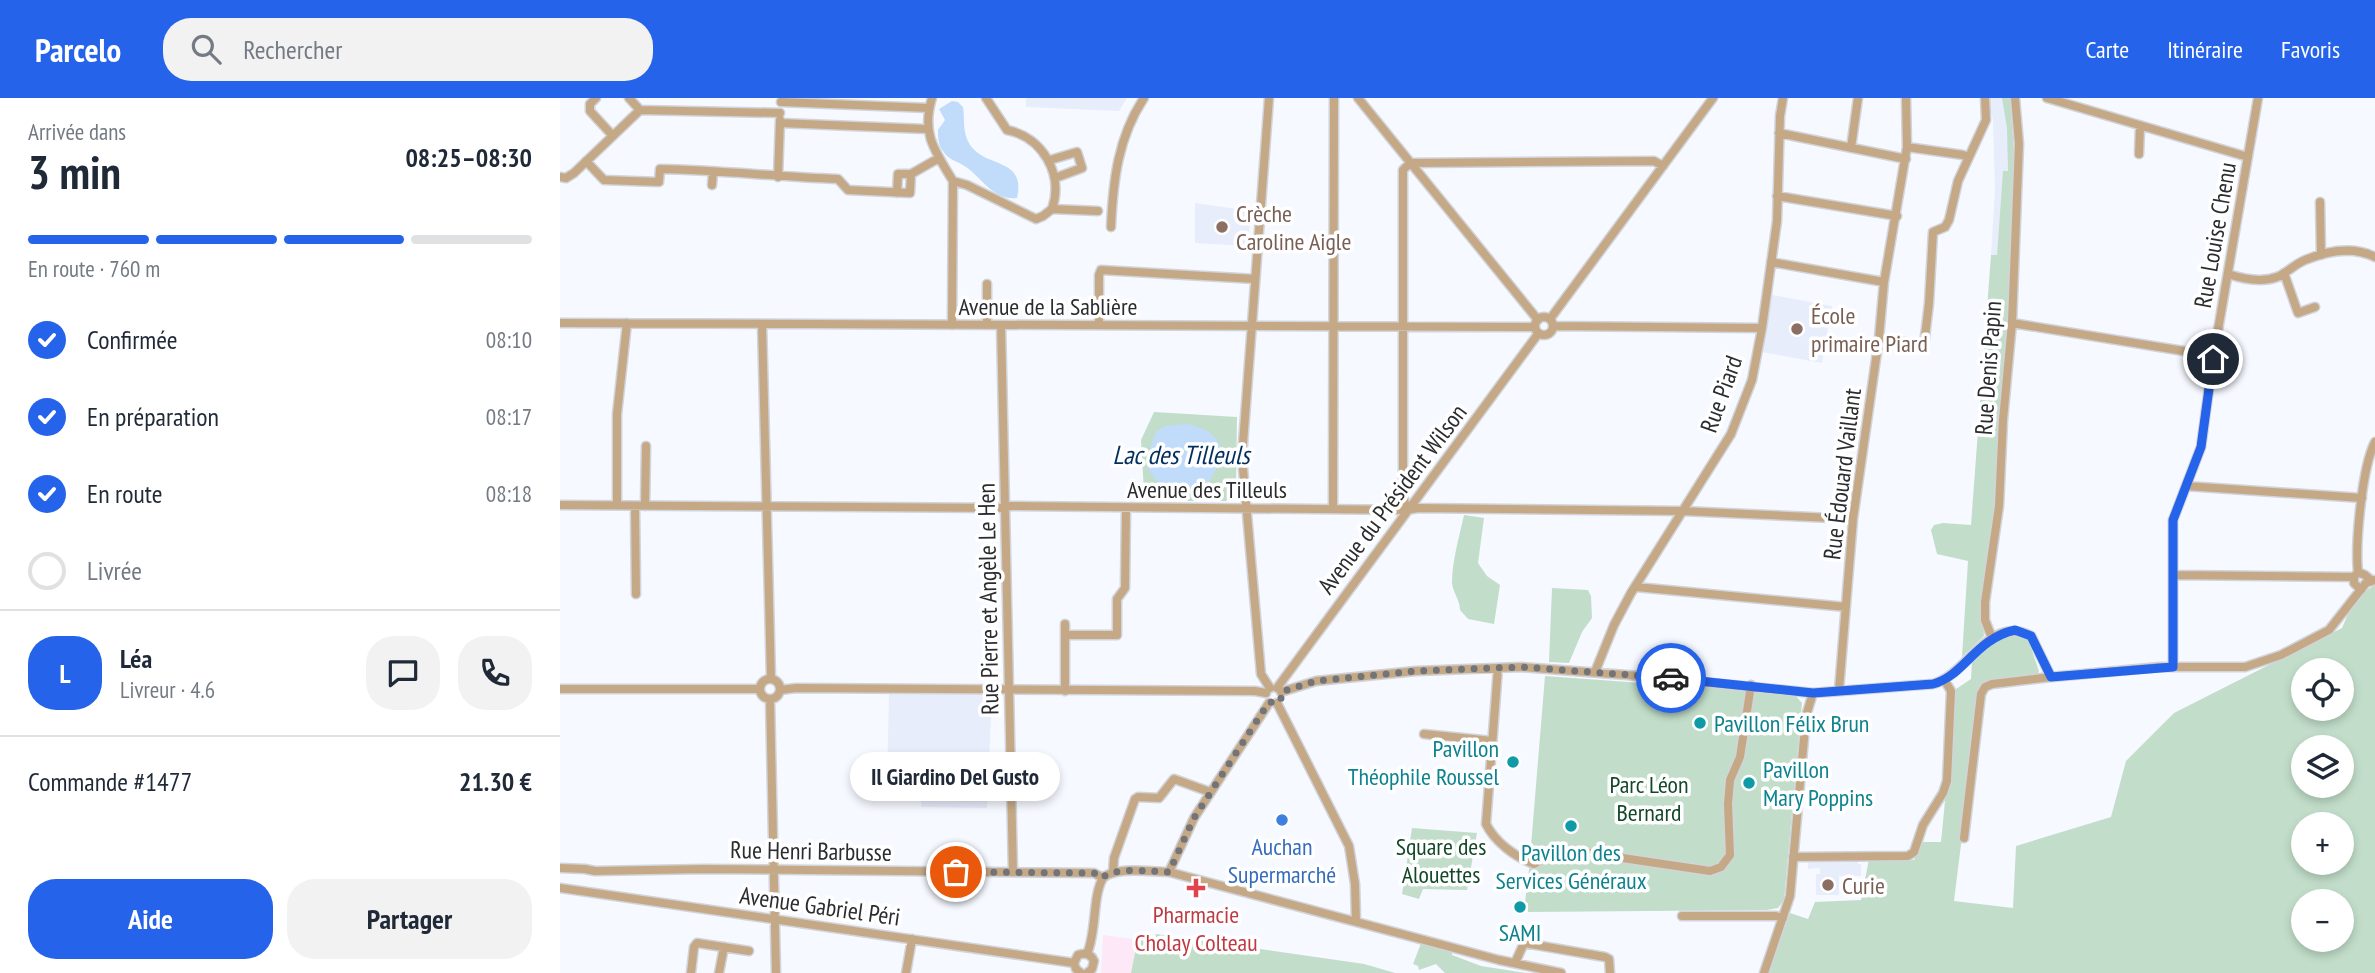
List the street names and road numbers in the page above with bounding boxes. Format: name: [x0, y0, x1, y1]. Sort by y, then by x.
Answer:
street label: Rue Louise Chenu: [2187, 160, 2243, 310]
street label: Avenue de la Sablière: [959, 291, 1137, 322]
street label: Rue Denis Papin: [1968, 300, 2008, 436]
street label: Rue Piard: [1693, 351, 1749, 437]
street label: Rue Édouard Vaillant: [1816, 386, 1868, 561]
street label: Avenue du Président Wilson: [1310, 398, 1474, 600]
street label: Avenue des Tilleuls: [1127, 474, 1287, 505]
street label: Rue Pierre et Angèle Le Hen: [970, 483, 1006, 715]
street label: Rue Henri Barbusse: [730, 834, 892, 868]
street label: Avenue Gabriel Péri: [738, 879, 902, 933]

